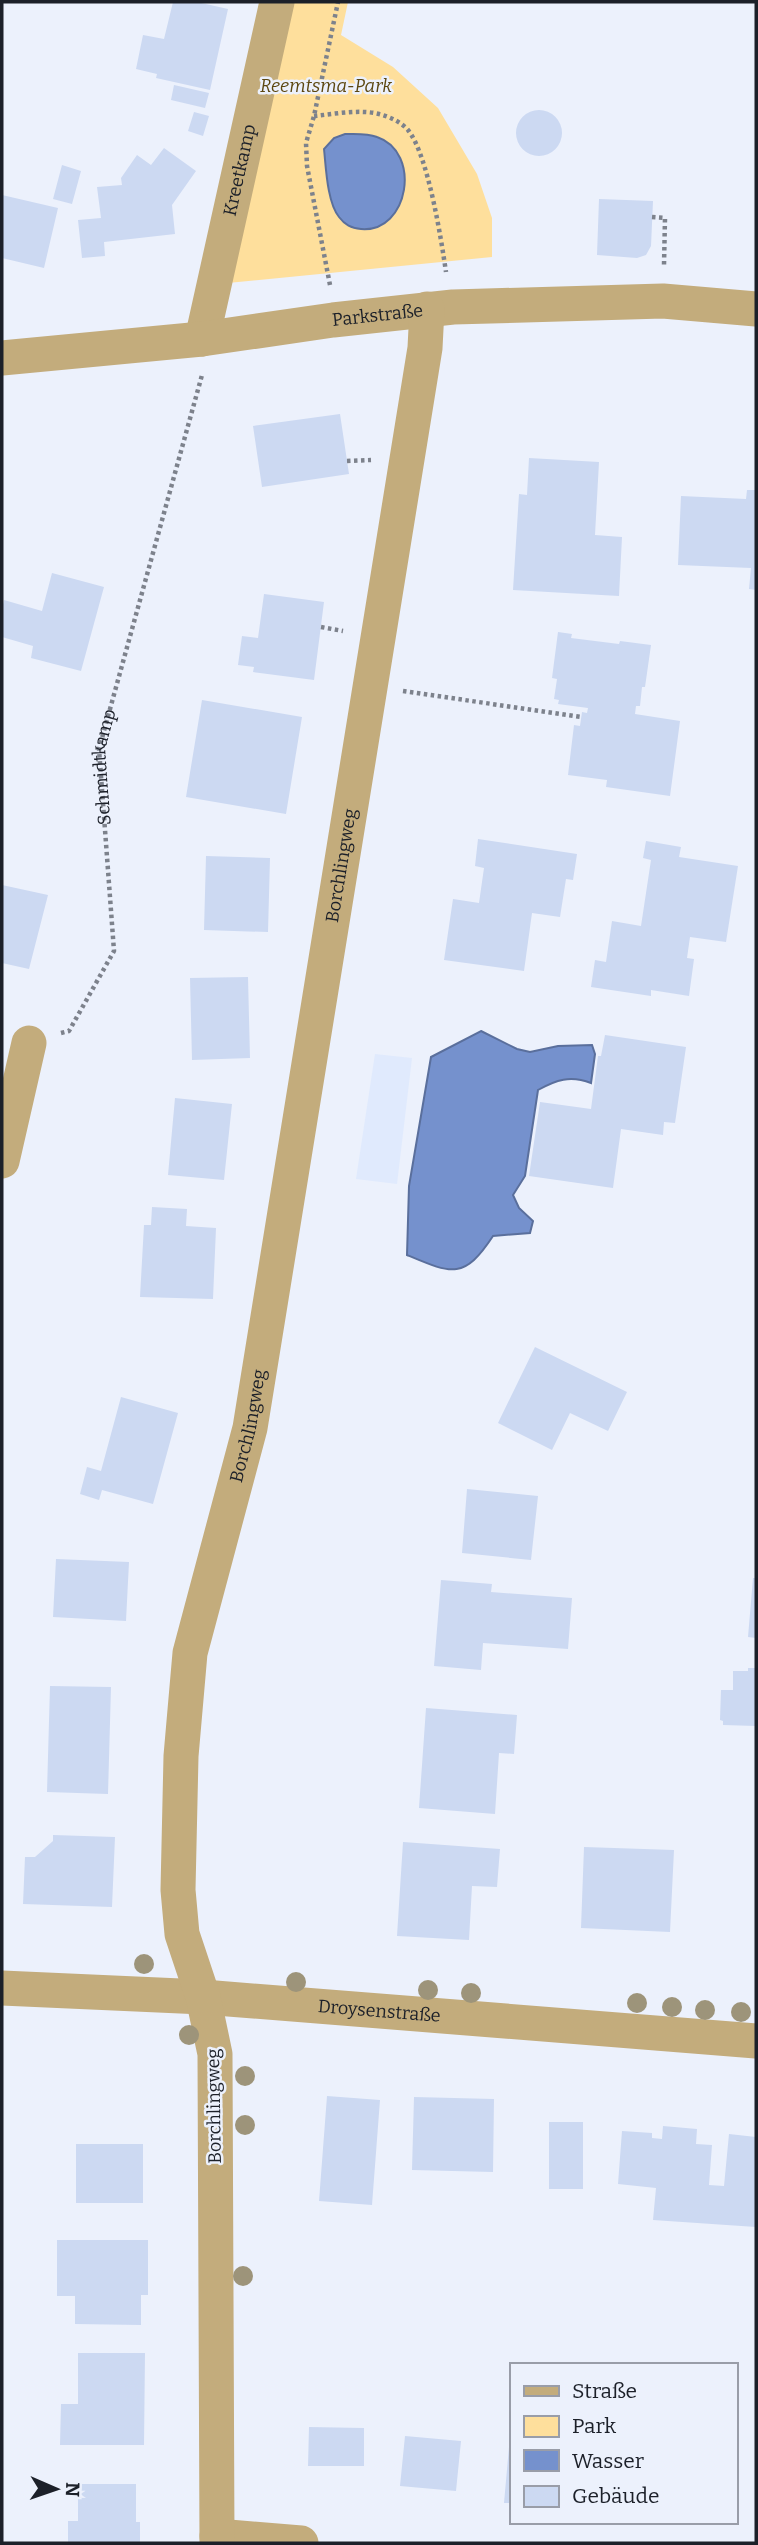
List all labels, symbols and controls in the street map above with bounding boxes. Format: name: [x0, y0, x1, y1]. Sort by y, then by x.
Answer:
park label: Reemtsma-Park: [260, 75, 392, 97]
street label: Kreetkamp: [219, 122, 260, 218]
street label: Parkstraße: [331, 299, 424, 331]
street label: Schmidtkamp: [88, 706, 121, 826]
street label: Borchlingweg: [321, 807, 361, 924]
street label: Borchlingweg: [225, 1368, 270, 1485]
street label: Droysenstraße: [317, 1995, 441, 2027]
street label: Borchlingweg: [202, 2048, 226, 2164]
legend: [510, 2363, 737, 2524]
text: Straße: [572, 2378, 637, 2404]
text: Park: [572, 2413, 616, 2439]
text: Wasser: [572, 2448, 644, 2474]
north arrow: [21, 2454, 91, 2524]
text: N: [61, 2482, 84, 2498]
text: Gebäude: [572, 2483, 660, 2509]

